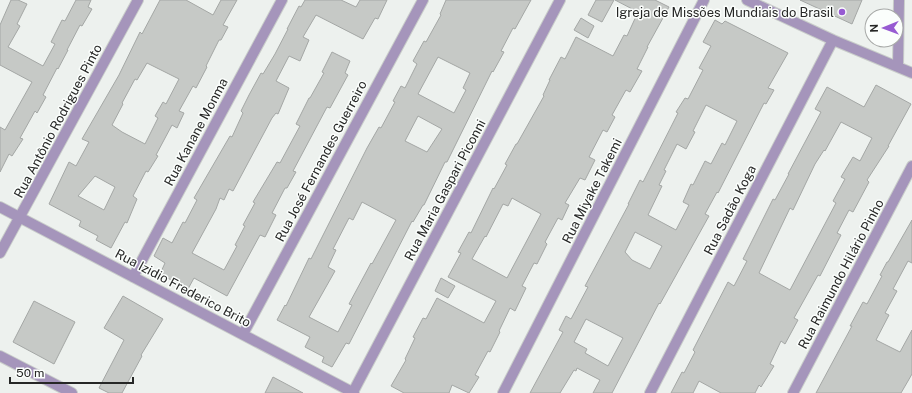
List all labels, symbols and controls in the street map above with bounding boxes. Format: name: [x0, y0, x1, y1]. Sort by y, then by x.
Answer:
place label: Igreja de Missões Mundiais do Brasil: [616, 5, 834, 20]
marker: Igreja de Missões Mundiais do Brasil: [837, 7, 847, 17]
north arrow: [864, 8, 904, 48]
text: N: [868, 24, 880, 33]
street label: Rua Antônio Rodrigues Pinto: [11, 42, 105, 200]
street label: Rua Kanane Monma: [161, 76, 231, 188]
street label: Rua José Fernandes Guerreiro: [272, 78, 370, 244]
street label: Rua Maria Gaspari Piconni: [401, 117, 489, 263]
street label: Rua Miyake Takemi: [559, 136, 625, 246]
street label: Rua Sadão Koga: [701, 163, 759, 257]
street label: Rua Raimundo Hilário Pinho: [795, 197, 887, 351]
street label: Rua Izidio Frederico Brito: [113, 246, 253, 330]
scale bar: [10, 359, 133, 385]
text: 50 m: [16, 366, 44, 380]

